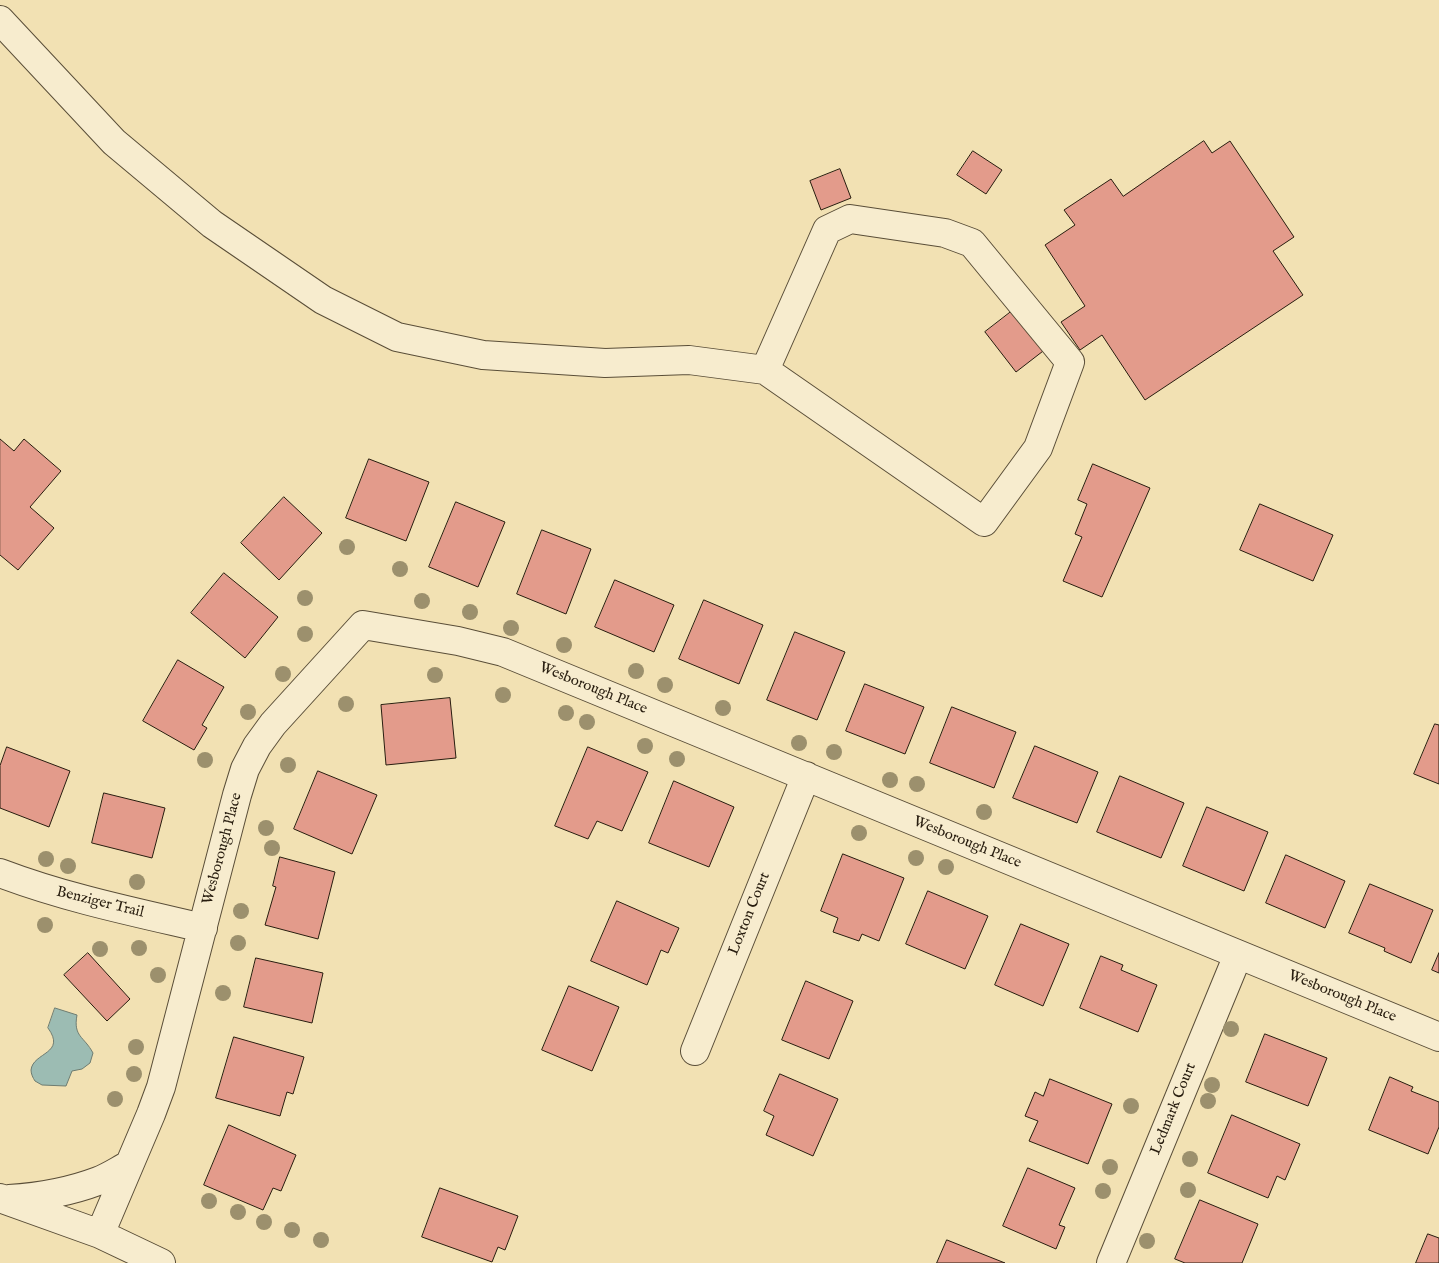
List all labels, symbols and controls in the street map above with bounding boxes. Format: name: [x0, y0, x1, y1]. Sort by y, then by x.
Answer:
street label: Wesborough Place: [536, 659, 650, 719]
street label: Wesborough Place: [199, 791, 247, 907]
street label: Wesborough Place: [910, 813, 1024, 873]
street label: Loxton Court: [725, 870, 775, 958]
street label: Benziger Trail: [54, 883, 146, 923]
street label: Wesborough Place: [1285, 967, 1399, 1027]
street label: Ledmark Court: [1147, 1060, 1201, 1158]

